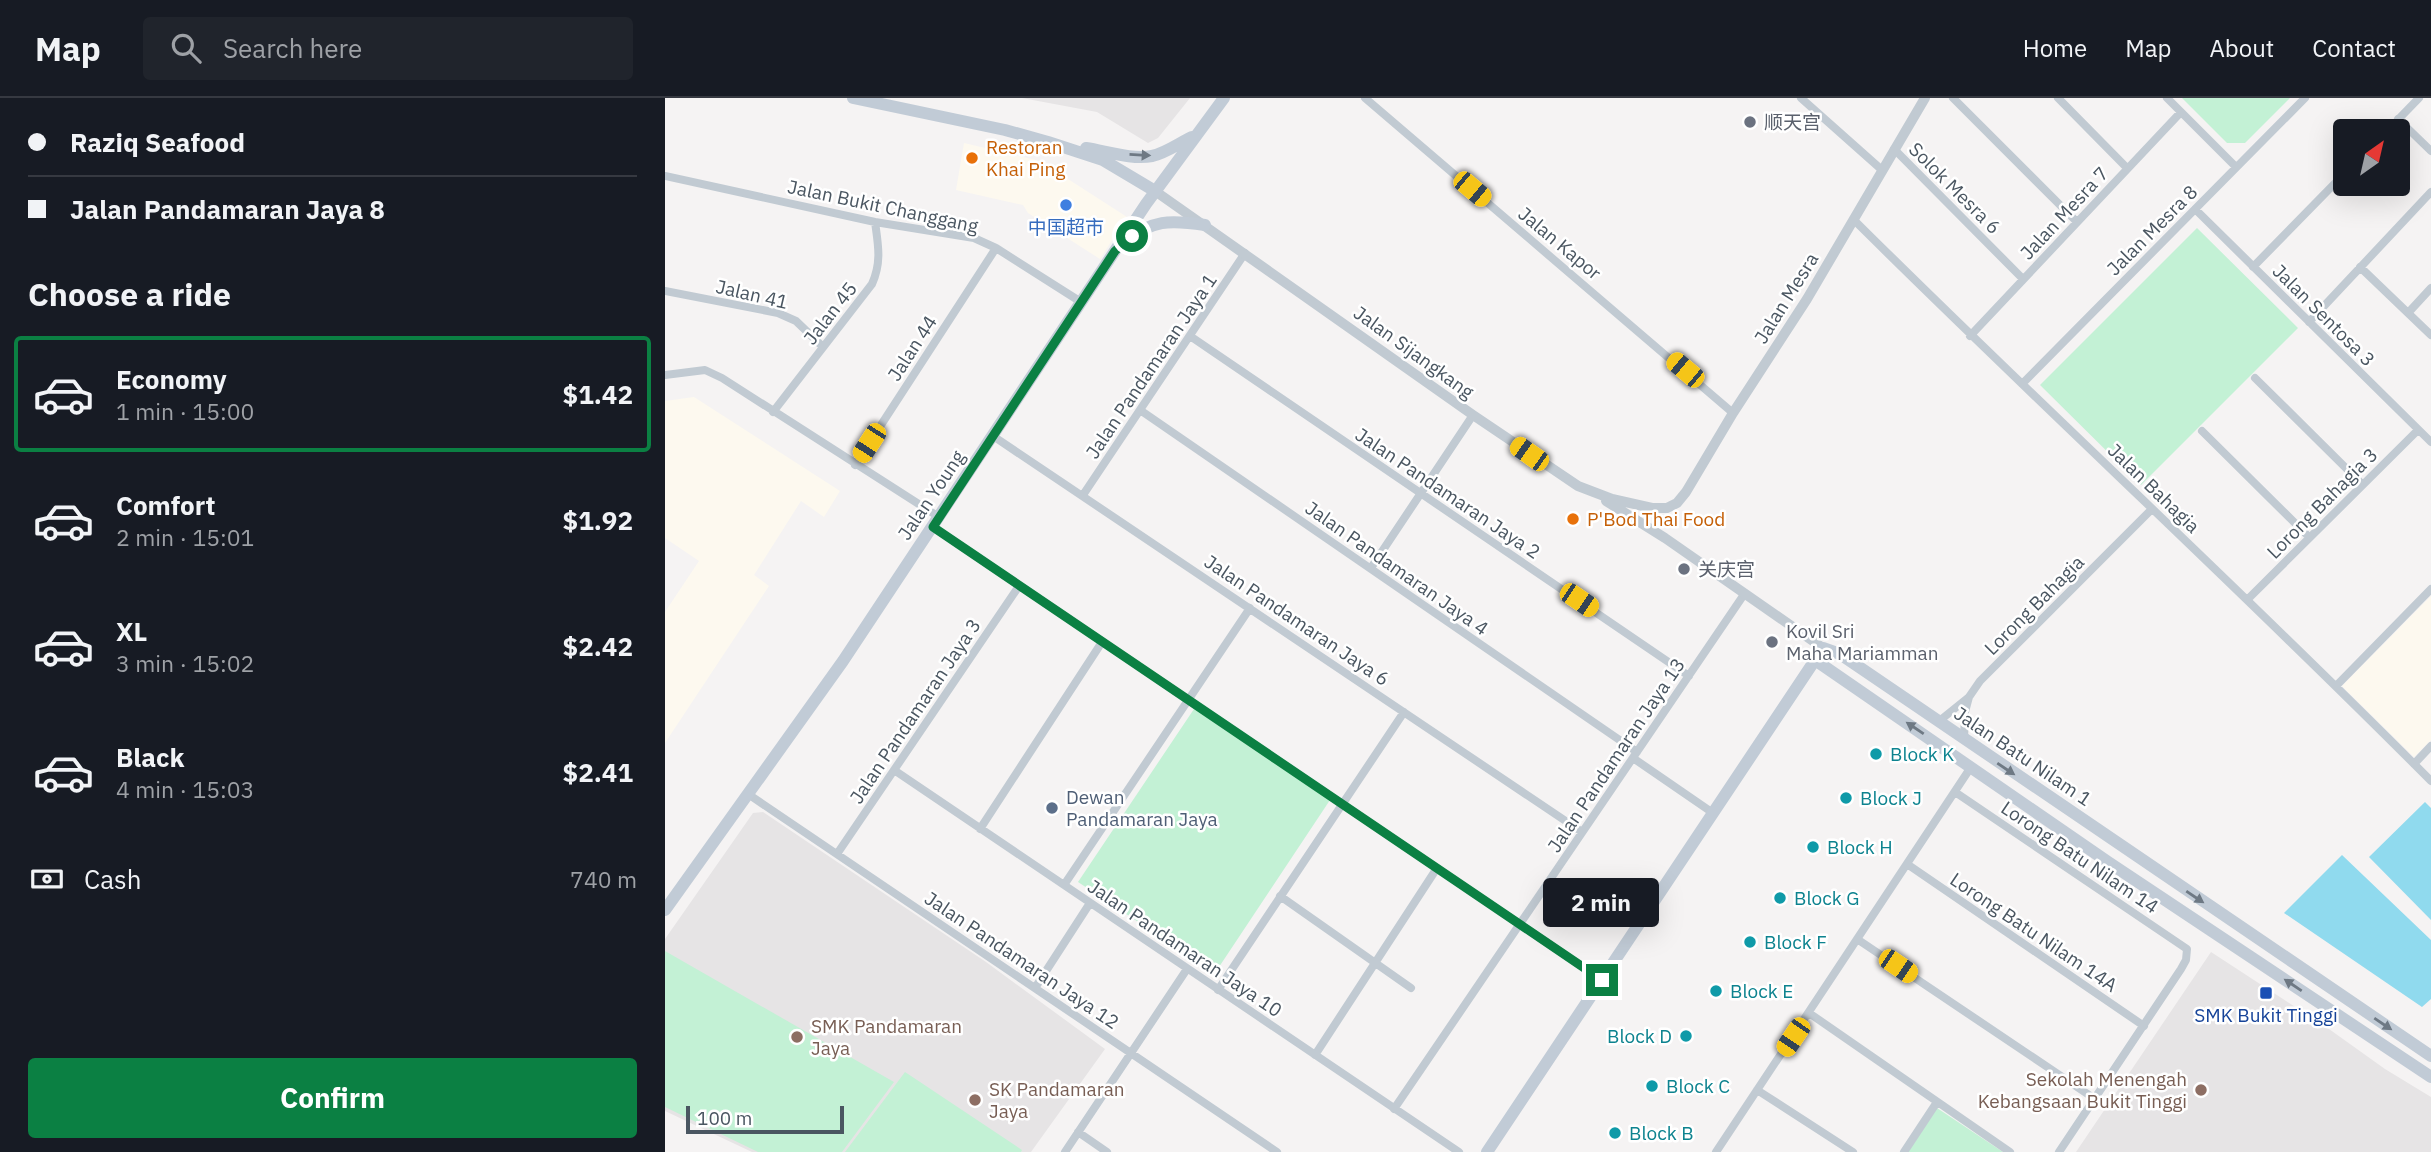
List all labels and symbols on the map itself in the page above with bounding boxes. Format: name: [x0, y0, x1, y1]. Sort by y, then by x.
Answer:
place label: 顺天宫: [1764, 110, 1821, 134]
marker: 顺天宫: [1742, 114, 1758, 130]
north arrow: [2333, 119, 2410, 196]
place label: Restoran Khai Ping: [986, 135, 1065, 181]
street label: Solok Mesra 6: [1904, 137, 2006, 239]
marker: Restoran Khai Ping: [964, 150, 980, 166]
one-way arrow: [1129, 150, 1151, 161]
street label: Jalan Mesra 7: [2015, 161, 2113, 265]
car: [1450, 167, 1495, 211]
street label: Jalan Bukit Changgang: [786, 174, 980, 238]
street label: Jalan Mesra 8: [2102, 180, 2202, 280]
marker: 中国超市: [1058, 197, 1074, 213]
street label: Jalan Kapor: [1514, 201, 1606, 285]
place label: 中国超市: [1028, 215, 1104, 239]
route start: [1116, 220, 1148, 252]
street label: Jalan Mesra: [1749, 248, 1823, 348]
street label: Jalan Sentosa 3: [2268, 259, 2380, 371]
street label: Jalan Pandamaran Jaya 1: [1080, 269, 1222, 463]
street label: Jalan 41: [714, 274, 790, 314]
street label: Jalan 45: [798, 277, 862, 349]
street label: Jalan Sijangkang: [1349, 300, 1479, 404]
street label: Jalan 44: [882, 311, 942, 385]
car: [1663, 348, 1708, 392]
car: [849, 420, 890, 466]
street label: Jalan Pandamaran Jaya 2: [1351, 422, 1545, 564]
car: [1506, 433, 1553, 475]
street label: Jalan Bahagia: [2103, 438, 2205, 538]
street label: Lorong Bahagia 3: [2262, 443, 2382, 563]
street label: Jalan Young: [892, 446, 970, 544]
street label: Jalan Pandamaran Jaya 4: [1301, 496, 1493, 640]
place label: P'Bod Thai Food: [1587, 507, 1725, 531]
marker: P'Bod Thai Food: [1565, 511, 1581, 527]
street label: Jalan Pandamaran Jaya 6: [1200, 549, 1394, 691]
street label: Lorong Bahagia: [1979, 550, 2089, 660]
place label: 关庆宫: [1698, 557, 1755, 581]
marker: 关庆宫: [1676, 561, 1692, 577]
car: [1556, 580, 1603, 620]
street label: Jalan Pandamaran Jaya 3: [844, 614, 986, 808]
place label: Kovil Sri Maha Mariamman: [1786, 619, 1939, 665]
marker: Kovil Sri Maha Mariamman: [1764, 634, 1780, 650]
street label: Jalan Pandamaran Jaya 13: [1542, 653, 1690, 857]
street label: Jalan Batu Nilam 1: [1950, 701, 2096, 811]
one-way arrow: [1906, 721, 1924, 735]
place label: Block K: [1890, 742, 1954, 766]
marker: Block K: [1868, 746, 1884, 762]
one-way arrow: [1997, 762, 2016, 775]
place label: Dewan Pandamaran Jaya: [1066, 785, 1218, 831]
place label: Block J: [1860, 786, 1922, 810]
marker: Block J: [1838, 790, 1854, 806]
street label: Lorong Batu Nilam 14: [1997, 795, 2163, 919]
marker: Dewan Pandamaran Jaya: [1044, 800, 1060, 816]
place label: Block H: [1827, 835, 1893, 859]
marker: Block H: [1805, 839, 1821, 855]
street label: Lorong Batu Nilam 14A: [1946, 867, 2122, 997]
street label: Jalan Pandamaran Jaya 10: [1083, 874, 1287, 1022]
callout: 2 min: [1544, 878, 1660, 928]
street label: Jalan Pandamaran Jaya 12: [920, 886, 1124, 1034]
place label: Block G: [1794, 886, 1859, 910]
marker: Block G: [1772, 890, 1788, 906]
one-way arrow: [2185, 890, 2205, 903]
place label: Block F: [1764, 930, 1827, 954]
marker: Block F: [1742, 934, 1758, 950]
car: [1875, 946, 1922, 986]
route end: [1586, 964, 1618, 996]
one-way arrow: [2284, 978, 2302, 992]
place label: Block E: [1730, 979, 1793, 1003]
marker: Block E: [1708, 983, 1724, 999]
marker: SMK Bukit Tinggi: [2258, 985, 2274, 1001]
place label: SMK Bukit Tinggi: [2194, 1003, 2338, 1027]
place label: SMK Pandamaran Jaya: [811, 1014, 962, 1060]
car: [1773, 1014, 1814, 1060]
one-way arrow: [2374, 1017, 2392, 1031]
place label: Block D: [1607, 1024, 1672, 1048]
marker: Block D: [1678, 1028, 1694, 1044]
marker: SMK Pandamaran Jaya: [789, 1029, 805, 1045]
place label: Sekolah Menengah Kebangsaan Bukit Tinggi: [1978, 1067, 2187, 1113]
place label: Block C: [1666, 1074, 1730, 1098]
place label: SK Pandamaran Jaya: [989, 1077, 1125, 1123]
marker: Block C: [1644, 1078, 1660, 1094]
marker: Sekolah Menengah Kebangsaan Bukit Tinggi: [2193, 1082, 2209, 1098]
marker: SK Pandamaran Jaya: [967, 1092, 983, 1108]
scale bar: [686, 1103, 843, 1135]
place label: Block B: [1629, 1121, 1694, 1145]
marker: Block B: [1607, 1125, 1623, 1141]

